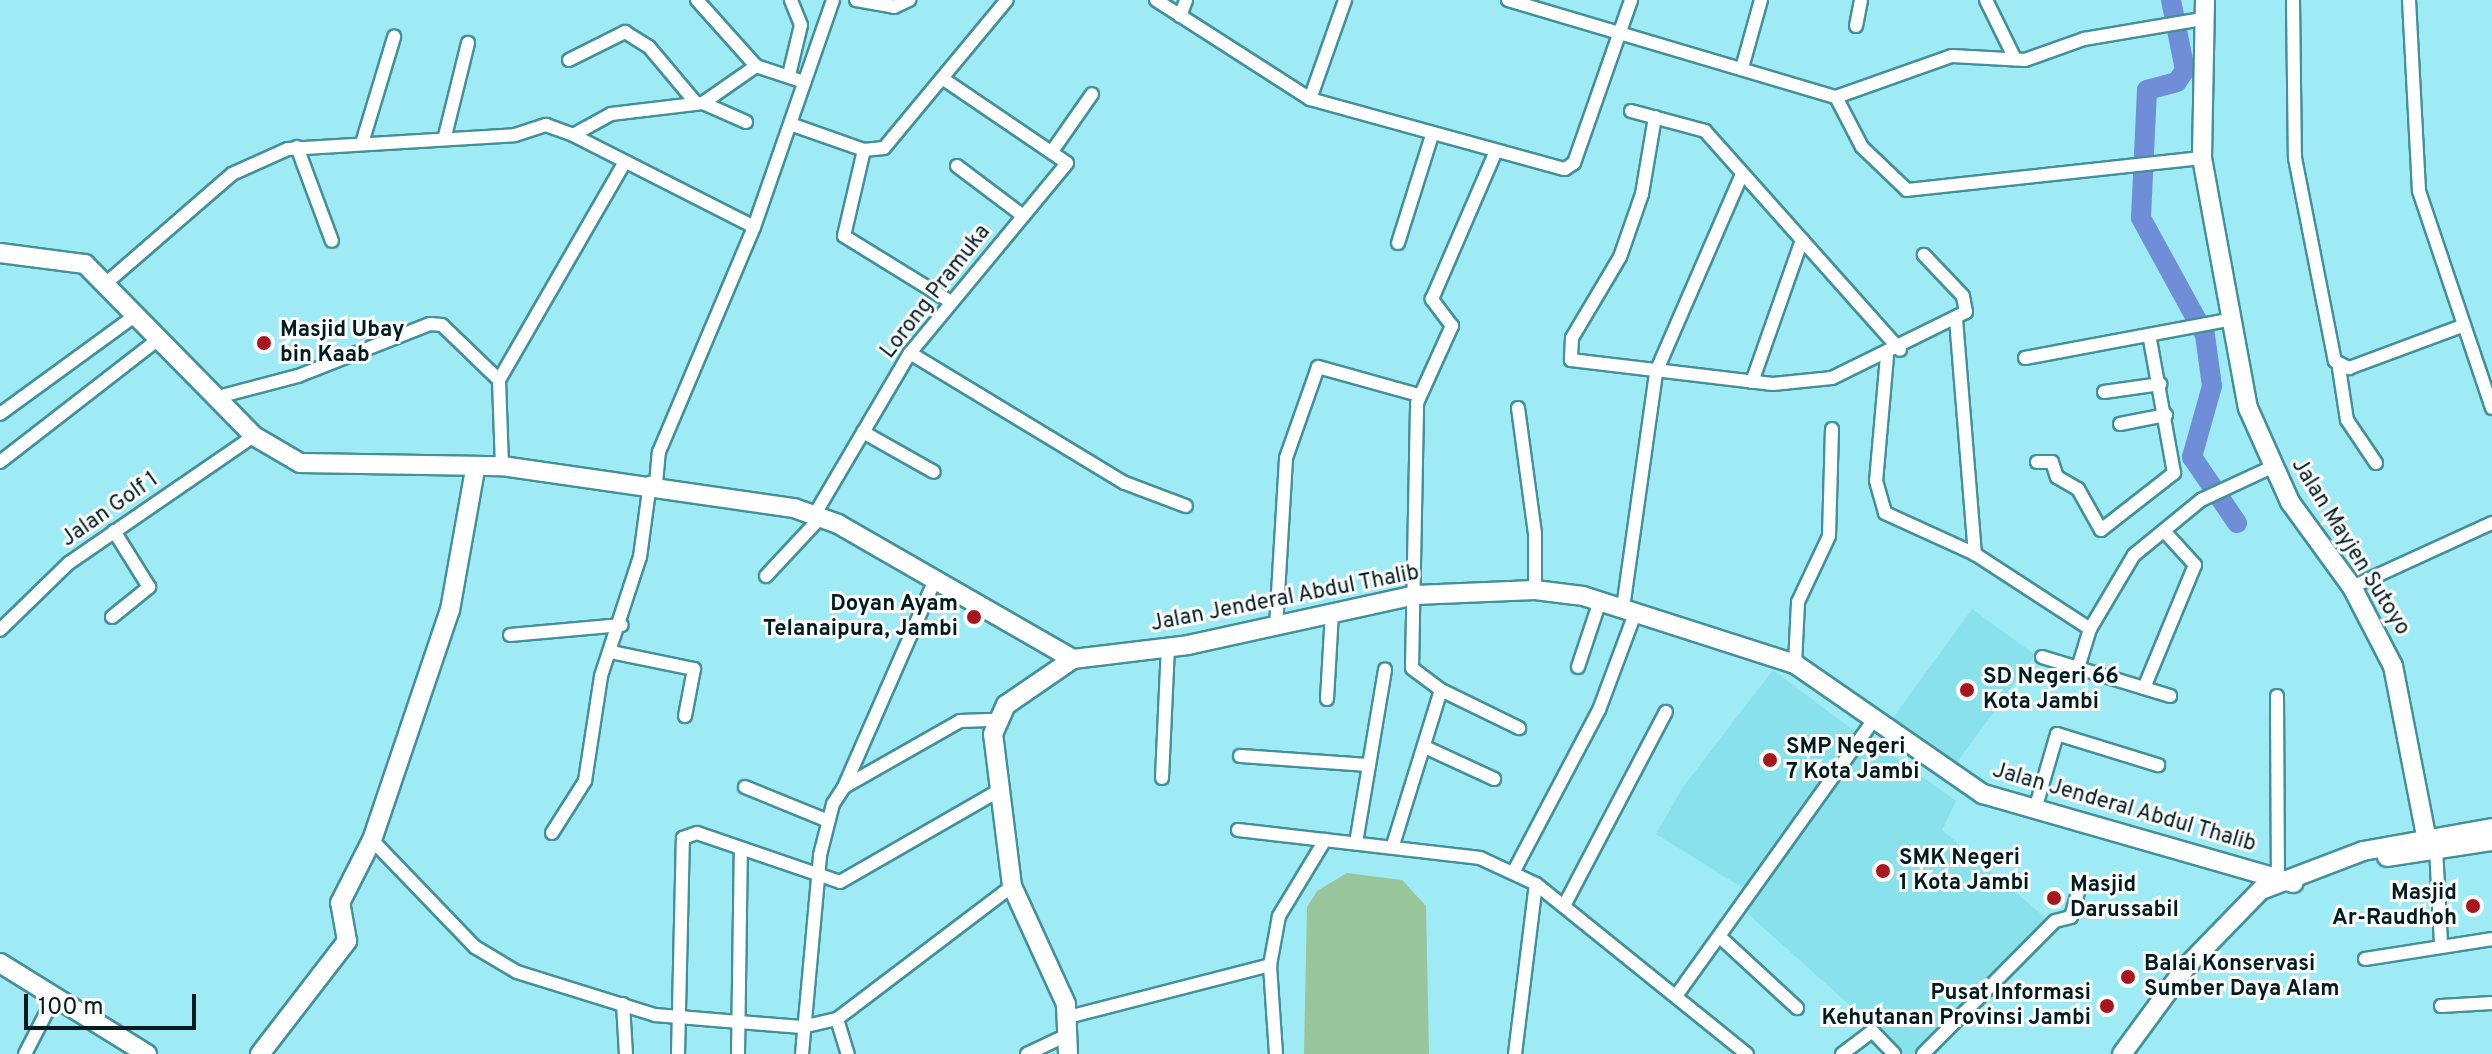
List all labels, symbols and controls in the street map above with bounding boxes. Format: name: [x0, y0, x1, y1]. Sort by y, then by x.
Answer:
street label: Lorong Pramuka: [876, 220, 996, 364]
place label: Masjid Ubay bin Kaab: [280, 317, 405, 368]
marker: Masjid Ubay bin Kaab: [255, 334, 273, 352]
street label: Jalan Mayjen Sutoyo: [2285, 454, 2415, 640]
street label: Jalan Golf 1: [56, 467, 164, 553]
street label: Jalan Jenderal Abdul Thalib: [1148, 560, 1422, 638]
place label: Doyan Ayam Telanaipura, Jambi: [763, 591, 958, 642]
marker: Doyan Ayam Telanaipura, Jambi: [965, 608, 983, 626]
place label: SD Negeri 66 Kota Jambi: [1983, 664, 2119, 716]
marker: SD Negeri 66 Kota Jambi: [1958, 681, 1976, 699]
place label: SMP Negeri 7 Kota Jambi: [1786, 734, 1919, 786]
marker: SMP Negeri 7 Kota Jambi: [1761, 751, 1779, 769]
street label: Jalan Jenderal Abdul Thalib: [1988, 757, 2260, 859]
place label: SMK Negeri 1 Kota Jambi: [1899, 845, 2029, 896]
marker: SMK Negeri 1 Kota Jambi: [1874, 862, 1892, 880]
place label: Masjid Darussabil: [2070, 872, 2179, 924]
place label: Masjid Ar-Raudhoh: [2332, 880, 2457, 932]
marker: Masjid Darussabil: [2045, 889, 2063, 907]
marker: Masjid Ar-Raudhoh: [2464, 897, 2482, 915]
place label: Balai Konservasi Sumber Daya Alam: [2144, 951, 2341, 1002]
marker: Balai Konservasi Sumber Daya Alam: [2119, 968, 2137, 986]
scale bar: [28, 978, 200, 1028]
place label: Pusat Informasi Kehutanan Provinsi Jambi: [1821, 980, 2091, 1032]
text: 100 m: [38, 993, 104, 1023]
marker: Pusat Informasi Kehutanan Provinsi Jambi: [2098, 997, 2116, 1015]

